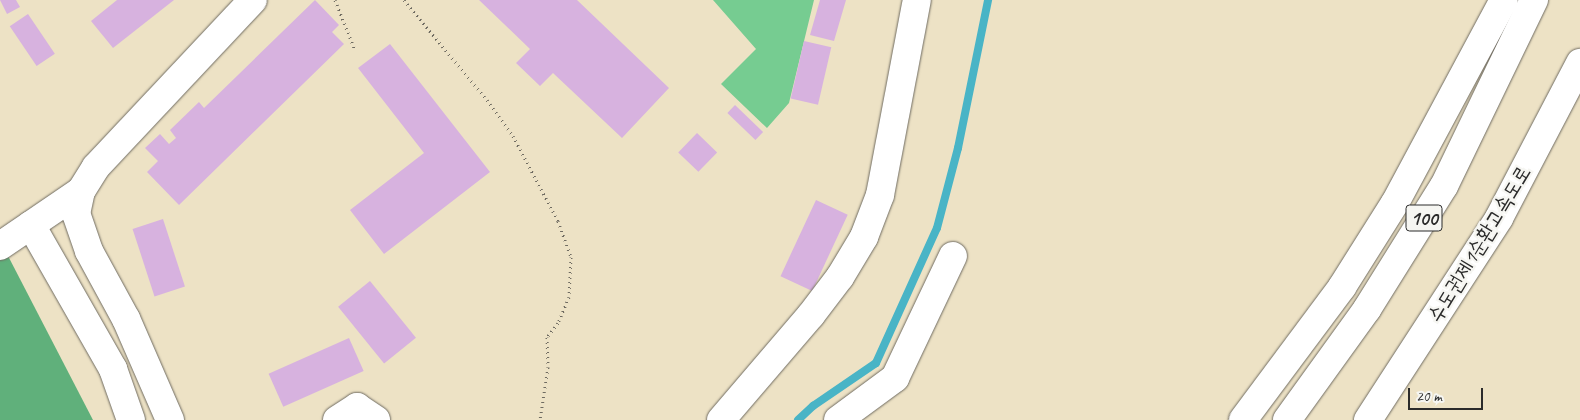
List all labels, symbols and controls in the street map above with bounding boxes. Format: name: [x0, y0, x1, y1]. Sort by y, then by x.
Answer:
street label: 수도권제1순환고속도로: [1422, 161, 1536, 327]
road number: 100: [1405, 200, 1443, 236]
scale bar: [1410, 378, 1485, 410]
text: 20 m: [1416, 387, 1442, 406]

